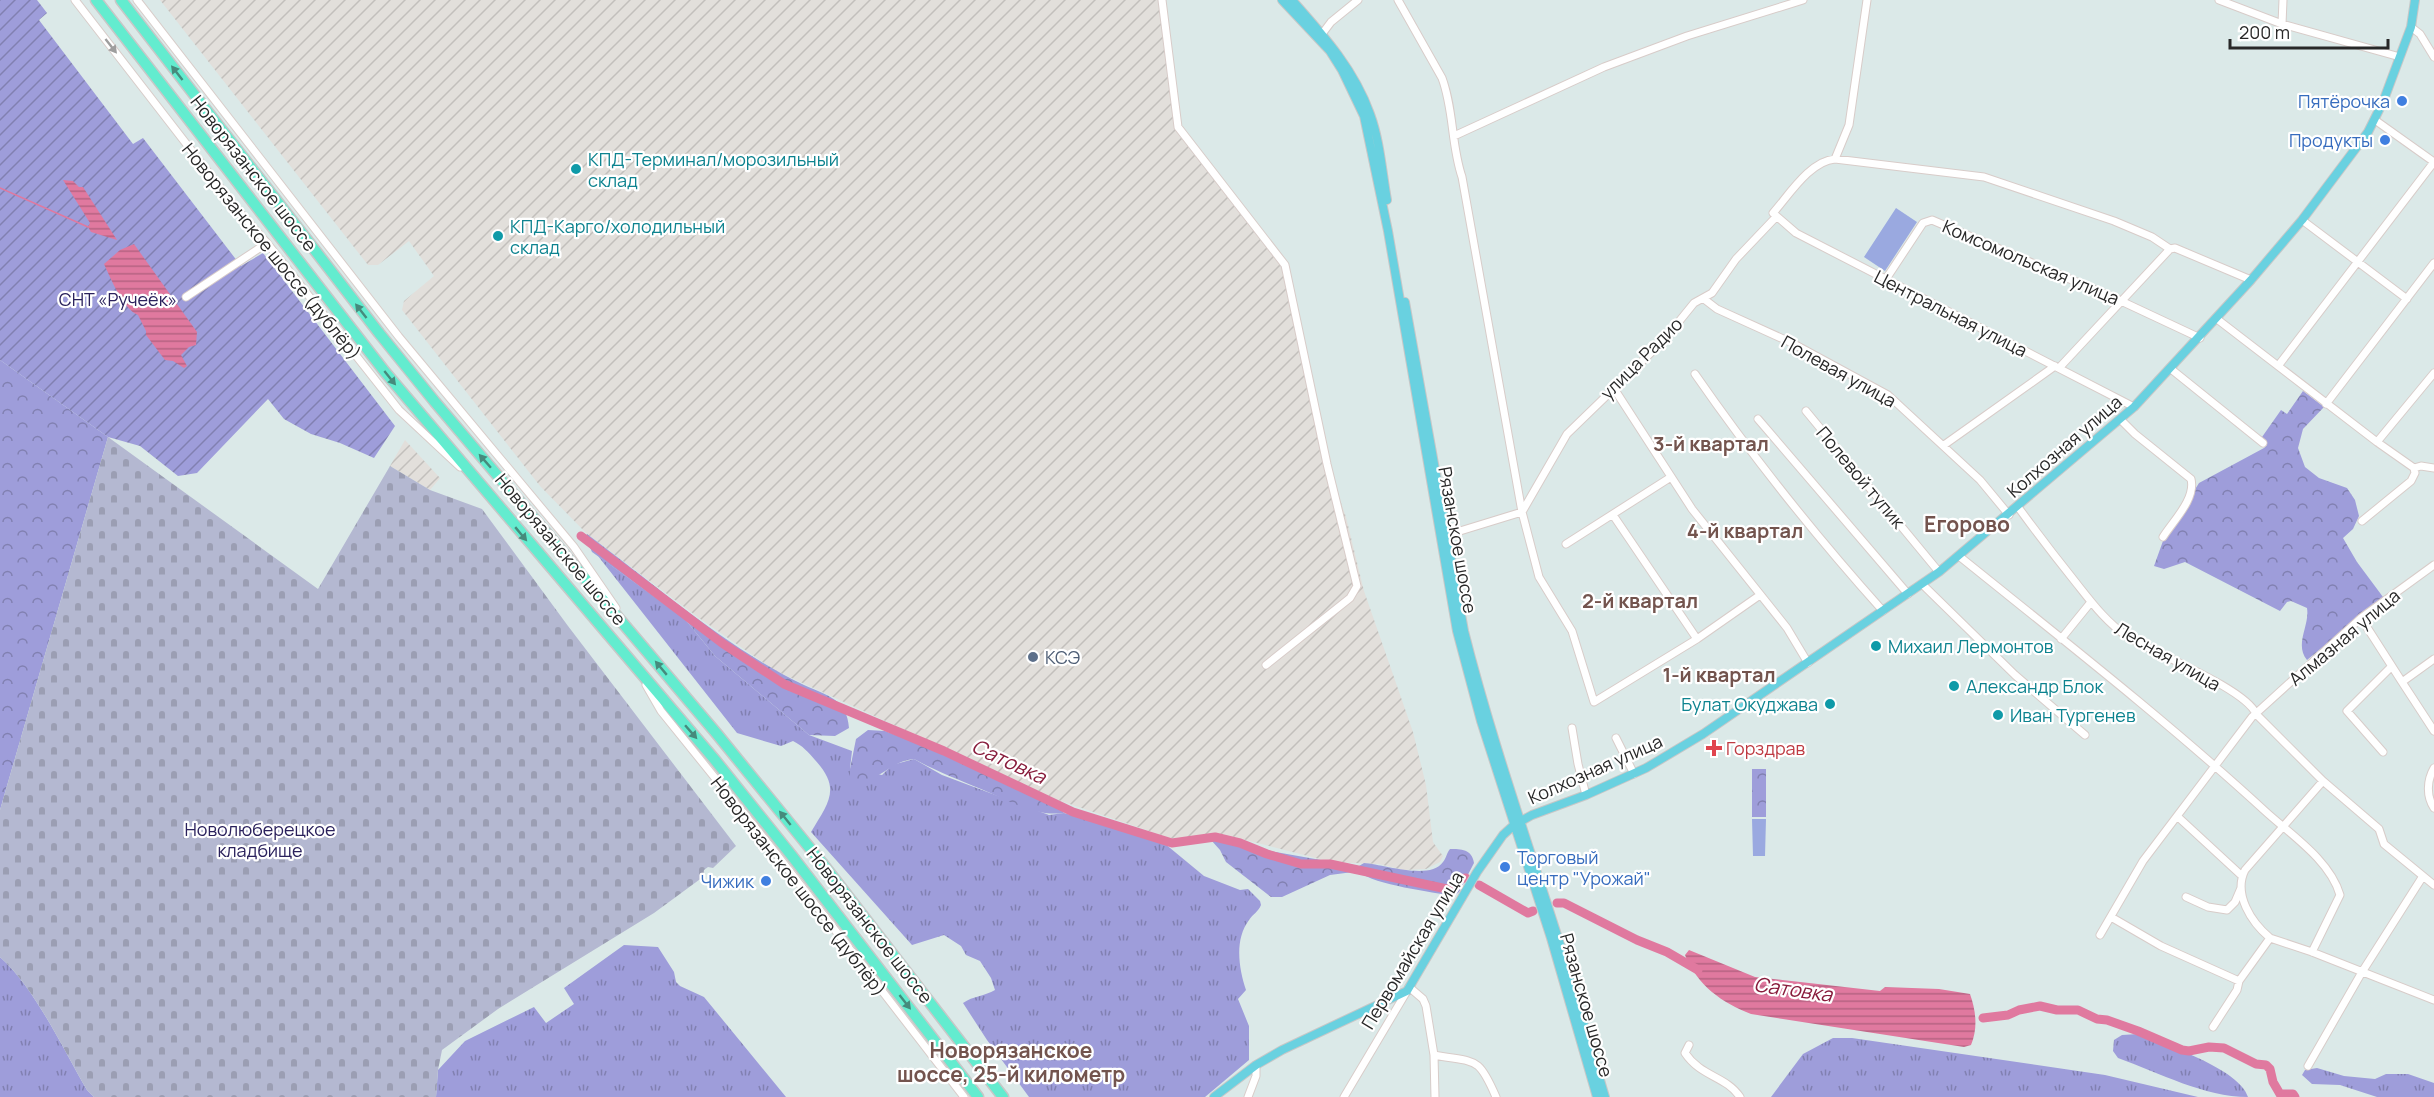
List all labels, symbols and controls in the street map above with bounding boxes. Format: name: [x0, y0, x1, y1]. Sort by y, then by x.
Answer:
scale bar: [2230, 12, 2388, 50]
text: 200 m: [2239, 20, 2290, 44]
one-way arrow: [105, 38, 117, 54]
one-way arrow: [172, 66, 184, 81]
place label: Пятёрочка: [2298, 89, 2390, 113]
street label: Новорязанское шоссе: [186, 90, 322, 256]
marker: Пятёрочка: [2395, 94, 2409, 108]
place label: Продукты: [2289, 128, 2373, 152]
marker: Продукты: [2378, 133, 2392, 147]
street label: Новорязанское шоссе (дублёр): [177, 138, 367, 364]
place label: КПД-Терминал/морозильный склад: [588, 147, 839, 192]
marker: КПД-Терминал/морозильный склад: [569, 162, 583, 176]
place label: КПД-Карго/холодильный склад: [510, 214, 725, 259]
street label: Комсомольская улица: [1939, 214, 2123, 310]
marker: КПД-Карго/холодильный склад: [491, 229, 505, 243]
street label: Центральная улица: [1870, 264, 2032, 362]
park label: СНТ «Ручеёк»: [59, 287, 177, 311]
one-way arrow: [355, 303, 368, 318]
street label: улица Радио: [1595, 312, 1687, 404]
street label: Полевая улица: [1777, 329, 1901, 413]
one-way arrow: [383, 370, 395, 385]
street label: Колхозная улица: [2002, 389, 2126, 503]
street label: Полевой тупик: [1811, 421, 1911, 534]
district label: 3-й квартал: [1653, 430, 1769, 457]
one-way arrow: [479, 454, 492, 469]
street label: Рязанское шоссе: [1433, 465, 1483, 615]
street label: Новорязанское шоссе: [490, 468, 632, 630]
district label: Егорово: [1924, 510, 2010, 538]
district label: 4-й квартал: [1687, 517, 1803, 544]
one-way arrow: [515, 526, 528, 542]
street label: Алмазная улица: [2283, 583, 2405, 691]
district label: 2-й квартал: [1582, 587, 1698, 614]
street label: Лесная улица: [2111, 616, 2225, 696]
place label: Михаил Лермонтов: [1888, 634, 2054, 658]
marker: Михаил Лермонтов: [1869, 639, 1883, 653]
place label: КСЭ: [1045, 645, 1080, 669]
marker: КСЭ: [1026, 650, 1040, 664]
one-way arrow: [655, 660, 668, 675]
district label: 1-й квартал: [1662, 661, 1776, 688]
place label: Александр Блок: [1966, 674, 2104, 698]
marker: Александр Блок: [1947, 679, 1961, 693]
place label: Булат Окуджава: [1681, 692, 1818, 716]
marker: Булат Окуджава: [1823, 697, 1837, 711]
place label: Иван Тургенев: [2010, 703, 2136, 727]
marker: Иван Тургенев: [1991, 708, 2005, 722]
one-way arrow: [684, 725, 698, 740]
street label: Колхозная улица: [1524, 729, 1666, 809]
water label: Сатовка: [968, 732, 1051, 790]
place label: Горздрав: [1726, 736, 1806, 760]
marker: Горздрав: [1707, 741, 1721, 755]
street label: Новорязанское шоссе (дублёр): [707, 772, 891, 1000]
one-way arrow: [779, 810, 792, 826]
park label: Новолюберецкое кладбище: [184, 817, 336, 862]
street label: Новорязанское шоссе: [803, 843, 937, 1007]
place label: Торговый центр "Урожай": [1517, 845, 1651, 890]
marker: Торговый центр "Урожай": [1498, 860, 1512, 874]
street label: Первомайская улица: [1355, 867, 1469, 1033]
place label: Чижик: [700, 869, 755, 893]
marker: Чижик: [759, 874, 773, 888]
street label: Рязанское шоссе: [1555, 930, 1619, 1080]
water label: Сатовка: [1752, 970, 1835, 1008]
one-way arrow: [899, 995, 911, 1010]
district label: Новорязанское шоссе, 25-й километр: [897, 1036, 1125, 1088]

